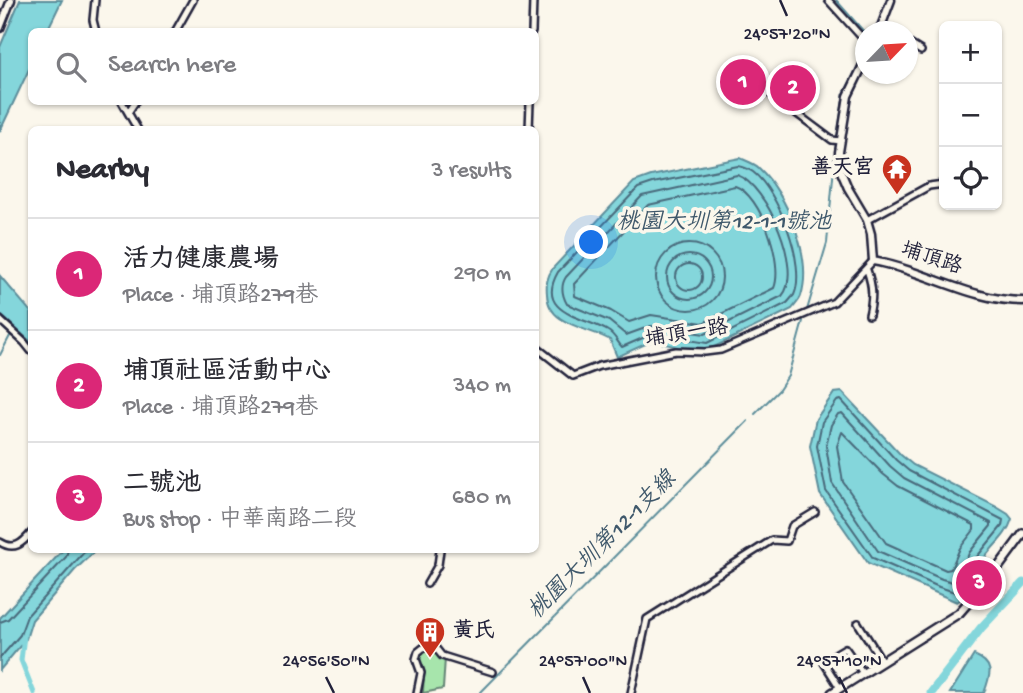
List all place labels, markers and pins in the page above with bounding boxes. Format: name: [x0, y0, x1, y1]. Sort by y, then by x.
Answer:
pin: 1: [720, 56, 766, 108]
pin: 2: [770, 62, 816, 114]
temple icon: 善天宮: [880, 152, 914, 196]
place label: 善天宮: [811, 155, 874, 182]
pin: 3: [956, 557, 1002, 609]
building icon: 黃氏: [413, 615, 447, 659]
place label: 黃氏: [453, 618, 495, 645]

